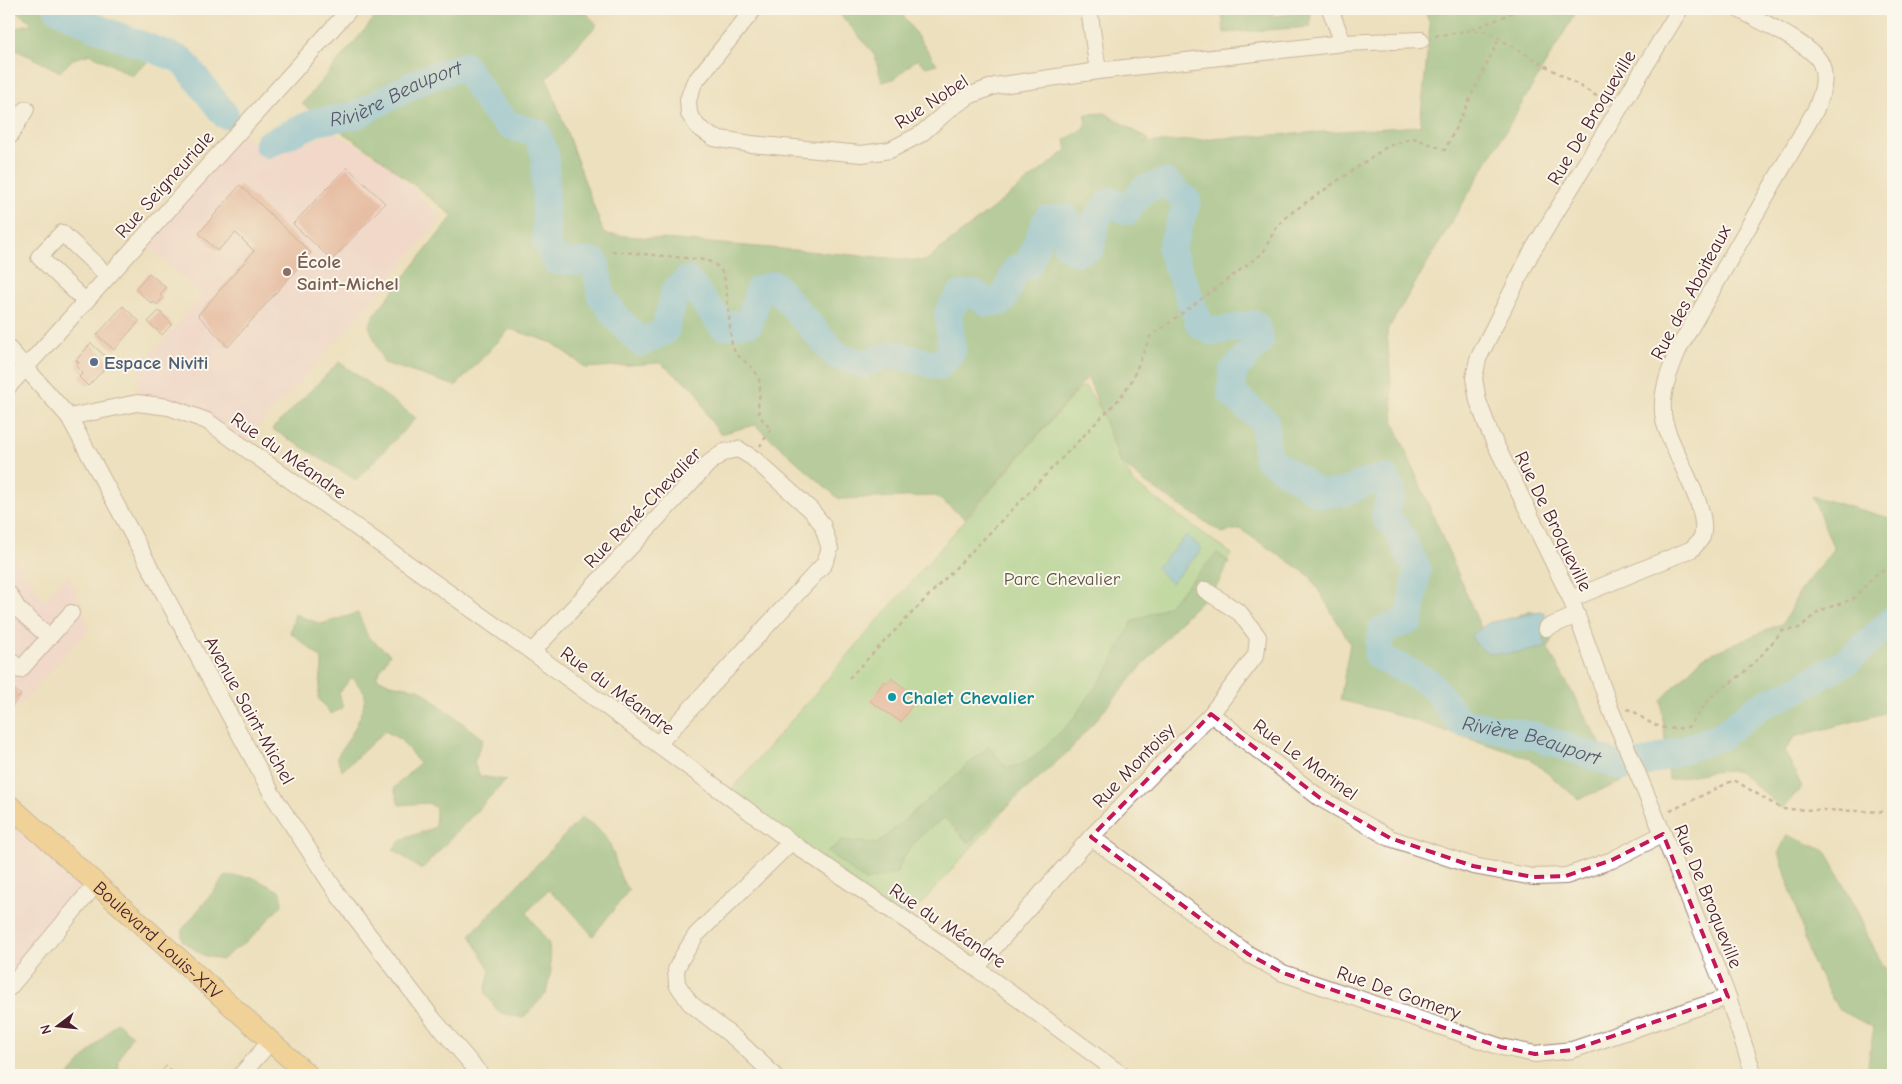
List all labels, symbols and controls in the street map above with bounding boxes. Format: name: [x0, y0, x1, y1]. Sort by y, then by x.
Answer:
street label: Rue De Broqueville: [1543, 46, 1641, 189]
water label: Rivière Beauport: [328, 56, 466, 131]
street label: Rue Nobel: [891, 70, 972, 134]
street label: Rue Seigneuriale: [111, 127, 219, 243]
street label: Rue des Aboiteaux: [1646, 221, 1736, 364]
place label: École Saint-Michel: [297, 251, 399, 295]
marker: École Saint-Michel: [281, 266, 293, 278]
place label: Espace Niviti: [104, 352, 208, 374]
marker: Espace Niviti: [88, 356, 100, 368]
street label: Rue du Méandre: [227, 408, 350, 504]
street label: Rue René-Chevalier: [579, 442, 706, 573]
street label: Rue De Broqueville: [1510, 448, 1597, 595]
park label: Parc Chevalier: [1004, 568, 1121, 590]
street label: Avenue Saint-Michel: [199, 633, 299, 788]
street label: Rue du Méandre: [556, 642, 679, 740]
place label: Chalet Chevalier: [902, 687, 1035, 709]
marker: Chalet Chevalier: [886, 691, 898, 703]
water label: Rivière Beauport: [1460, 712, 1605, 771]
street label: Rue Le Marinel: [1249, 715, 1362, 805]
street label: Rue Montoisy: [1088, 718, 1180, 813]
street label: Rue De Broqueville: [1669, 821, 1747, 971]
street label: Boulevard Louis-XIV: [89, 877, 227, 1005]
street label: Rue du Méandre: [885, 879, 1010, 973]
street label: Rue De Gomery: [1334, 961, 1464, 1025]
north arrow: [32, 1002, 82, 1052]
text: N: [37, 1023, 55, 1036]

